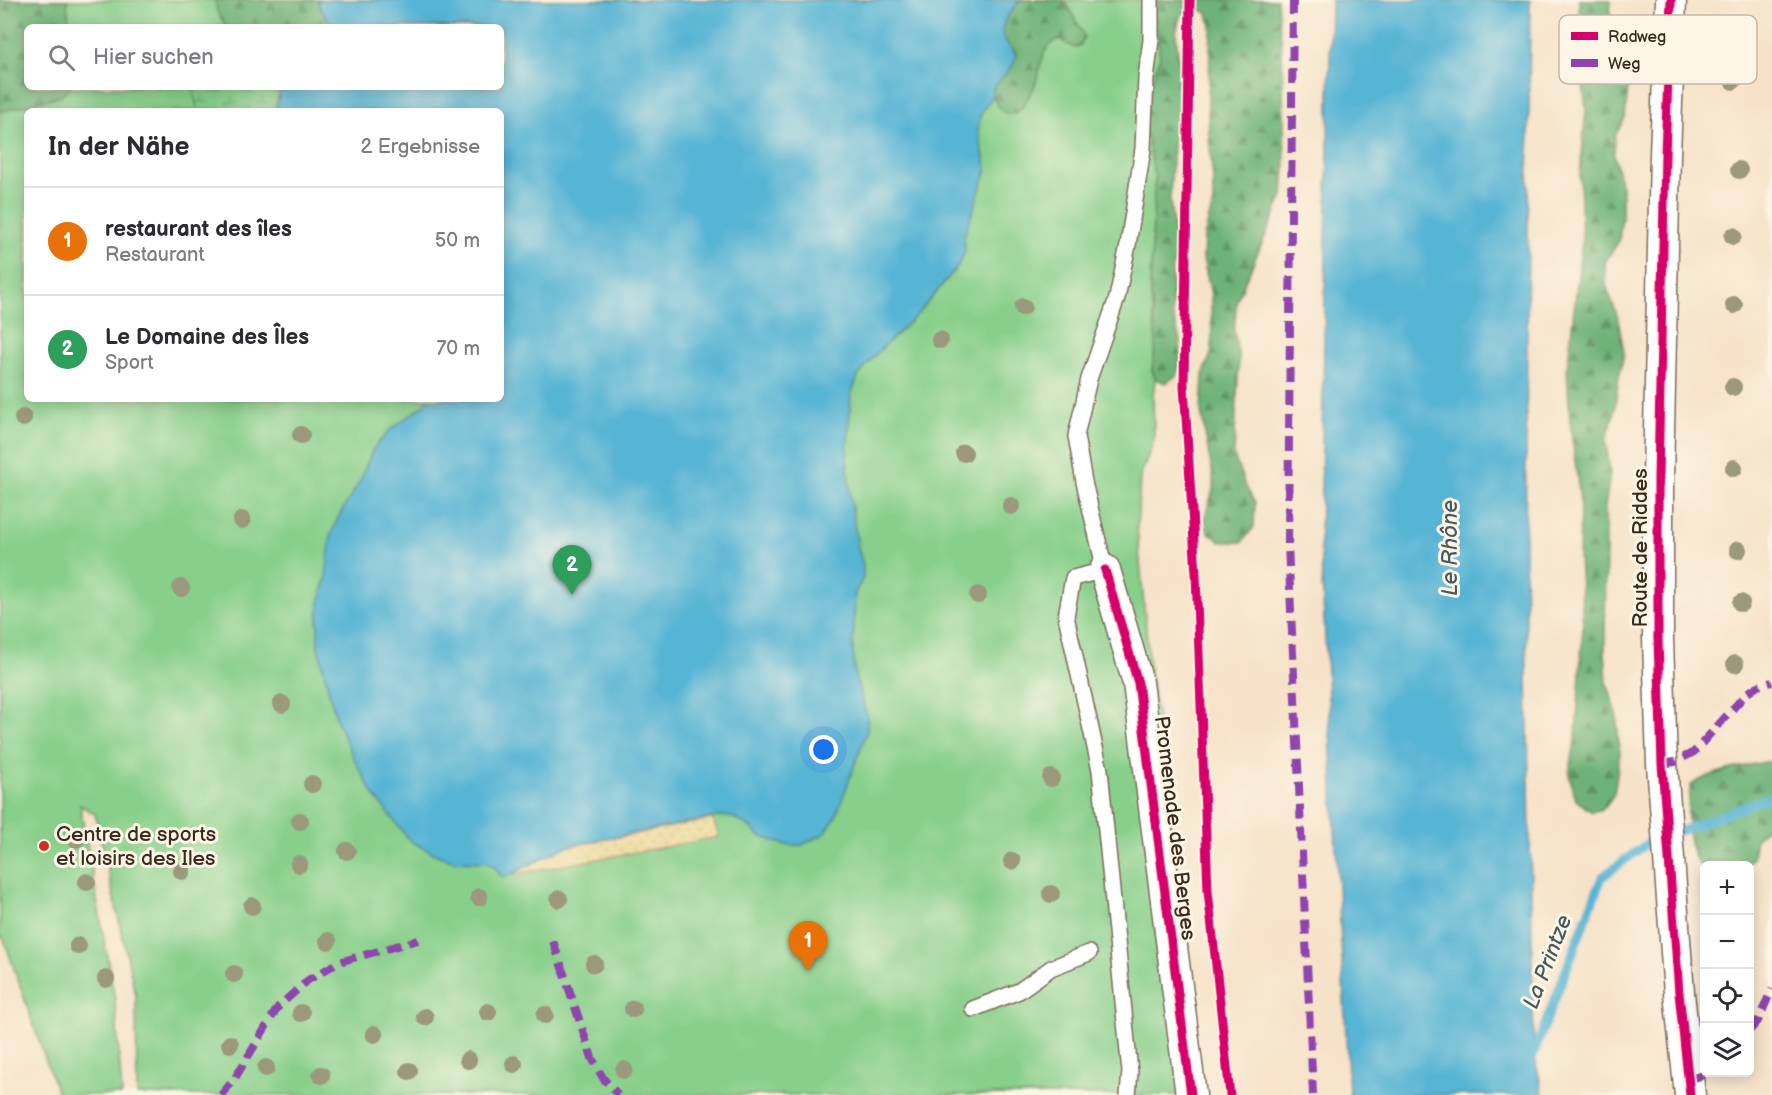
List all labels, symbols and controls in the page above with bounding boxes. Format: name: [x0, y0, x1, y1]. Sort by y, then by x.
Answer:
legend: [1559, 15, 1757, 84]
search box: [24, 24, 504, 90]
text: Radweg: [1608, 28, 1666, 47]
icon: search: [45, 41, 78, 74]
text: Hier suchen: [93, 44, 214, 71]
text: Weg: [1608, 55, 1640, 74]
text: In der Nähe: [48, 132, 190, 163]
text: 2 Ergebnisse: [360, 135, 480, 159]
text: restaurant des îles: [105, 216, 292, 243]
text: 1: [63, 229, 72, 253]
text: 50 m: [435, 229, 480, 253]
text: Restaurant: [105, 243, 205, 267]
text: Le Domaine des Îles: [105, 324, 309, 351]
text: 2: [62, 337, 73, 361]
text: 70 m: [436, 337, 480, 361]
text: Sport: [105, 351, 154, 375]
street label: Route de Riddes: [1628, 468, 1653, 628]
water label: Le Rhône: [1437, 500, 1464, 596]
pin: 2: [552, 546, 592, 595]
street label: Promenade des Berges: [1149, 715, 1201, 941]
your location: [809, 735, 838, 764]
place label: Centre de sports et loisirs des Iles: [56, 822, 216, 871]
marker: Centre de sports et loisirs des Iles: [37, 839, 51, 853]
map controls: [1700, 861, 1754, 1077]
button: +: [1700, 861, 1754, 915]
water label: La Printze: [1518, 911, 1578, 1013]
button: −: [1700, 915, 1754, 969]
pin: 1: [788, 922, 828, 971]
button: locate: [1700, 969, 1754, 1023]
button: layers: [1700, 1023, 1754, 1077]

